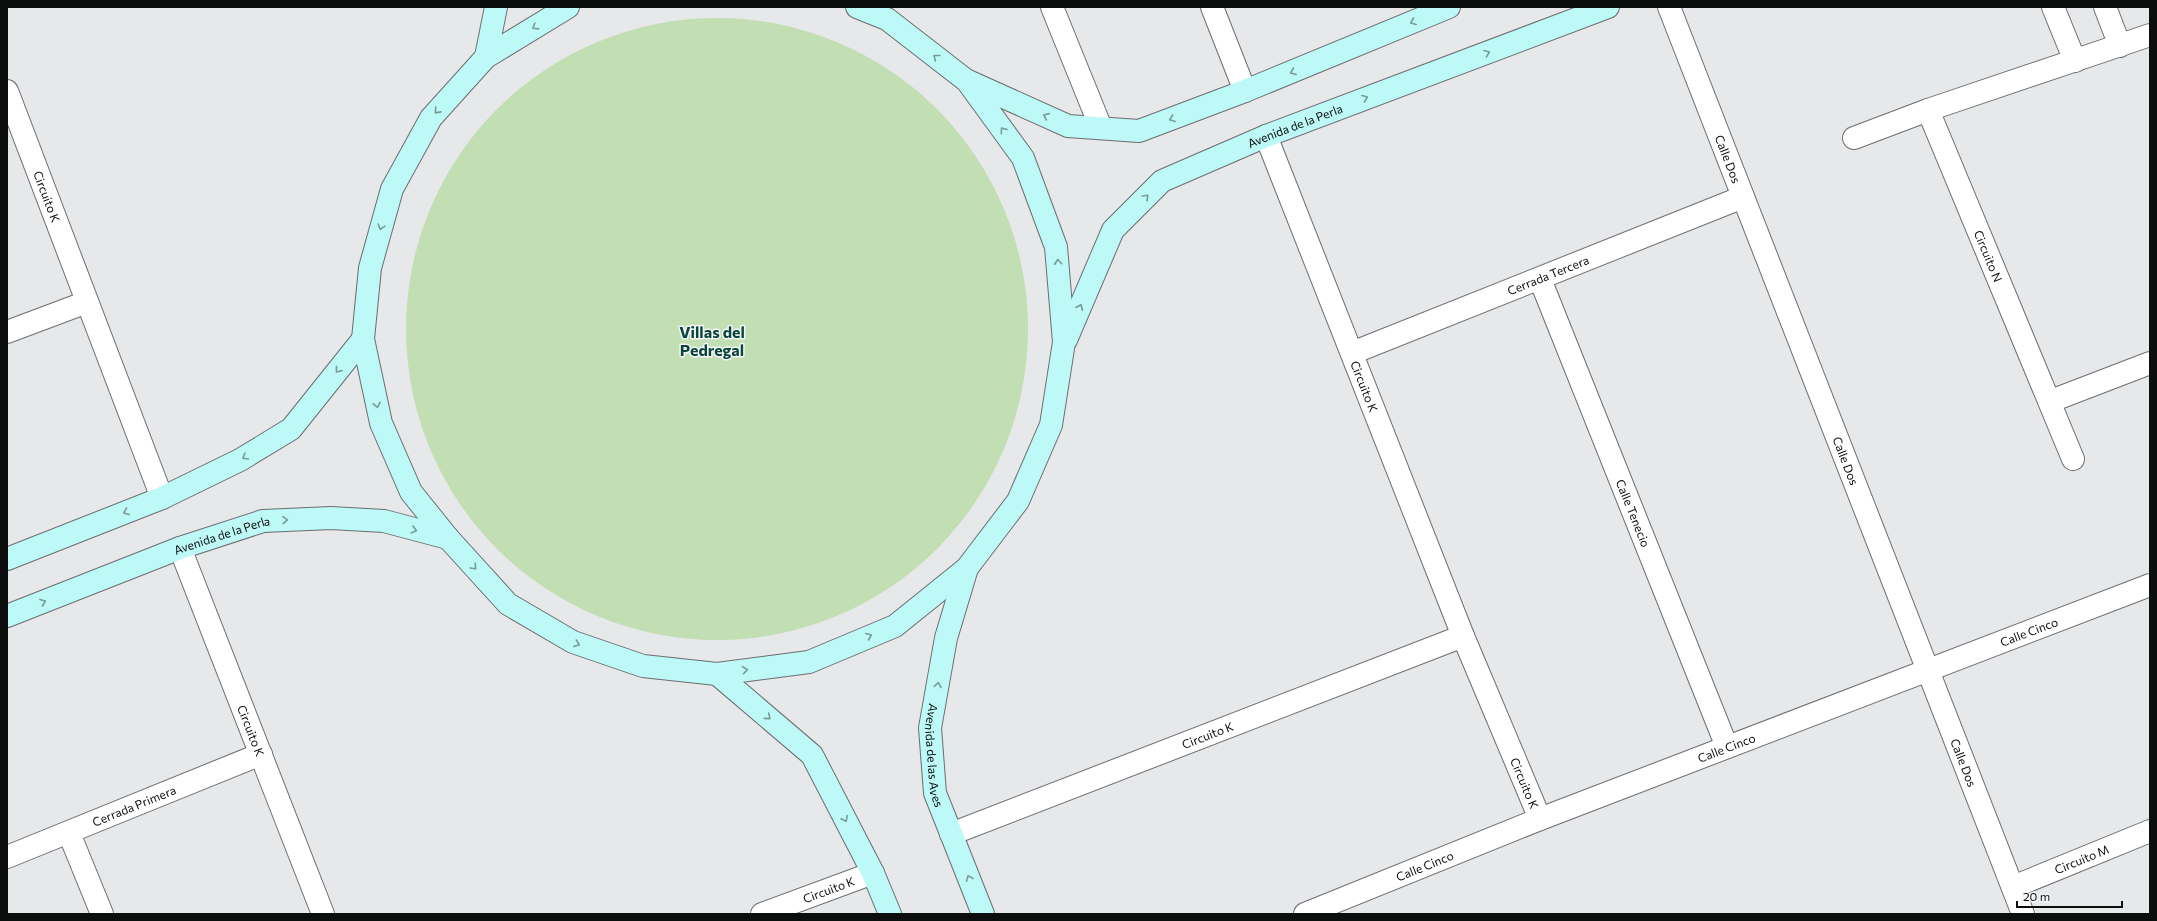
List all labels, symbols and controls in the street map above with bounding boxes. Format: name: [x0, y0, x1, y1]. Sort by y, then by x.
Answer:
one-way arrow: [1410, 17, 1417, 25]
one-way arrow: [532, 23, 539, 30]
one-way arrow: [1483, 49, 1490, 57]
one-way arrow: [934, 55, 941, 62]
one-way arrow: [1289, 67, 1296, 75]
one-way arrow: [1362, 95, 1369, 103]
street label: Avenida de la Perla: [1245, 101, 1344, 150]
one-way arrow: [435, 107, 442, 114]
one-way arrow: [1043, 113, 1051, 121]
one-way arrow: [1168, 114, 1175, 122]
one-way arrow: [1001, 128, 1008, 135]
street label: Calle Dos: [1713, 133, 1744, 185]
street label: Circuito K: [31, 169, 63, 224]
one-way arrow: [1141, 194, 1149, 202]
one-way arrow: [377, 224, 386, 231]
street label: Circuito N: [1972, 228, 2006, 284]
street label: Cerrada Tercera: [1505, 252, 1591, 297]
one-way arrow: [1053, 259, 1062, 265]
one-way arrow: [1075, 303, 1083, 311]
district label: Villas del Pedregal: [679, 322, 745, 359]
street label: Circuito K: [1348, 359, 1381, 414]
one-way arrow: [336, 365, 343, 372]
one-way arrow: [373, 402, 381, 408]
street label: Calle Dos: [1830, 435, 1862, 487]
one-way arrow: [242, 453, 249, 460]
street label: Calle Tenecio: [1614, 477, 1653, 549]
one-way arrow: [122, 507, 130, 515]
street label: Avenida de la Perla: [172, 514, 270, 557]
one-way arrow: [282, 516, 288, 524]
one-way arrow: [411, 525, 417, 533]
one-way arrow: [469, 562, 477, 570]
one-way arrow: [40, 598, 47, 606]
street label: Calle Cinco: [1998, 614, 2060, 649]
one-way arrow: [866, 633, 873, 641]
one-way arrow: [574, 639, 581, 647]
one-way arrow: [742, 666, 748, 675]
one-way arrow: [933, 682, 942, 688]
street label: Circuito K: [235, 703, 268, 758]
street label: Avenida de las Aves: [923, 703, 947, 809]
one-way arrow: [763, 713, 770, 720]
street label: Circuito K: [1180, 719, 1235, 751]
street label: Calle Cinco: [1695, 730, 1757, 765]
street label: Calle Dos: [1948, 736, 1980, 789]
street label: Circuito K: [1508, 755, 1542, 811]
street label: Cerrada Primera: [90, 782, 178, 829]
one-way arrow: [840, 815, 848, 822]
street label: Circuito M: [2052, 842, 2111, 876]
street label: Calle Cinco: [1394, 848, 1455, 884]
street label: Circuito K: [801, 873, 856, 905]
one-way arrow: [965, 874, 973, 881]
scale bar: [2017, 883, 2122, 909]
text: 20 m: [2023, 889, 2050, 903]

